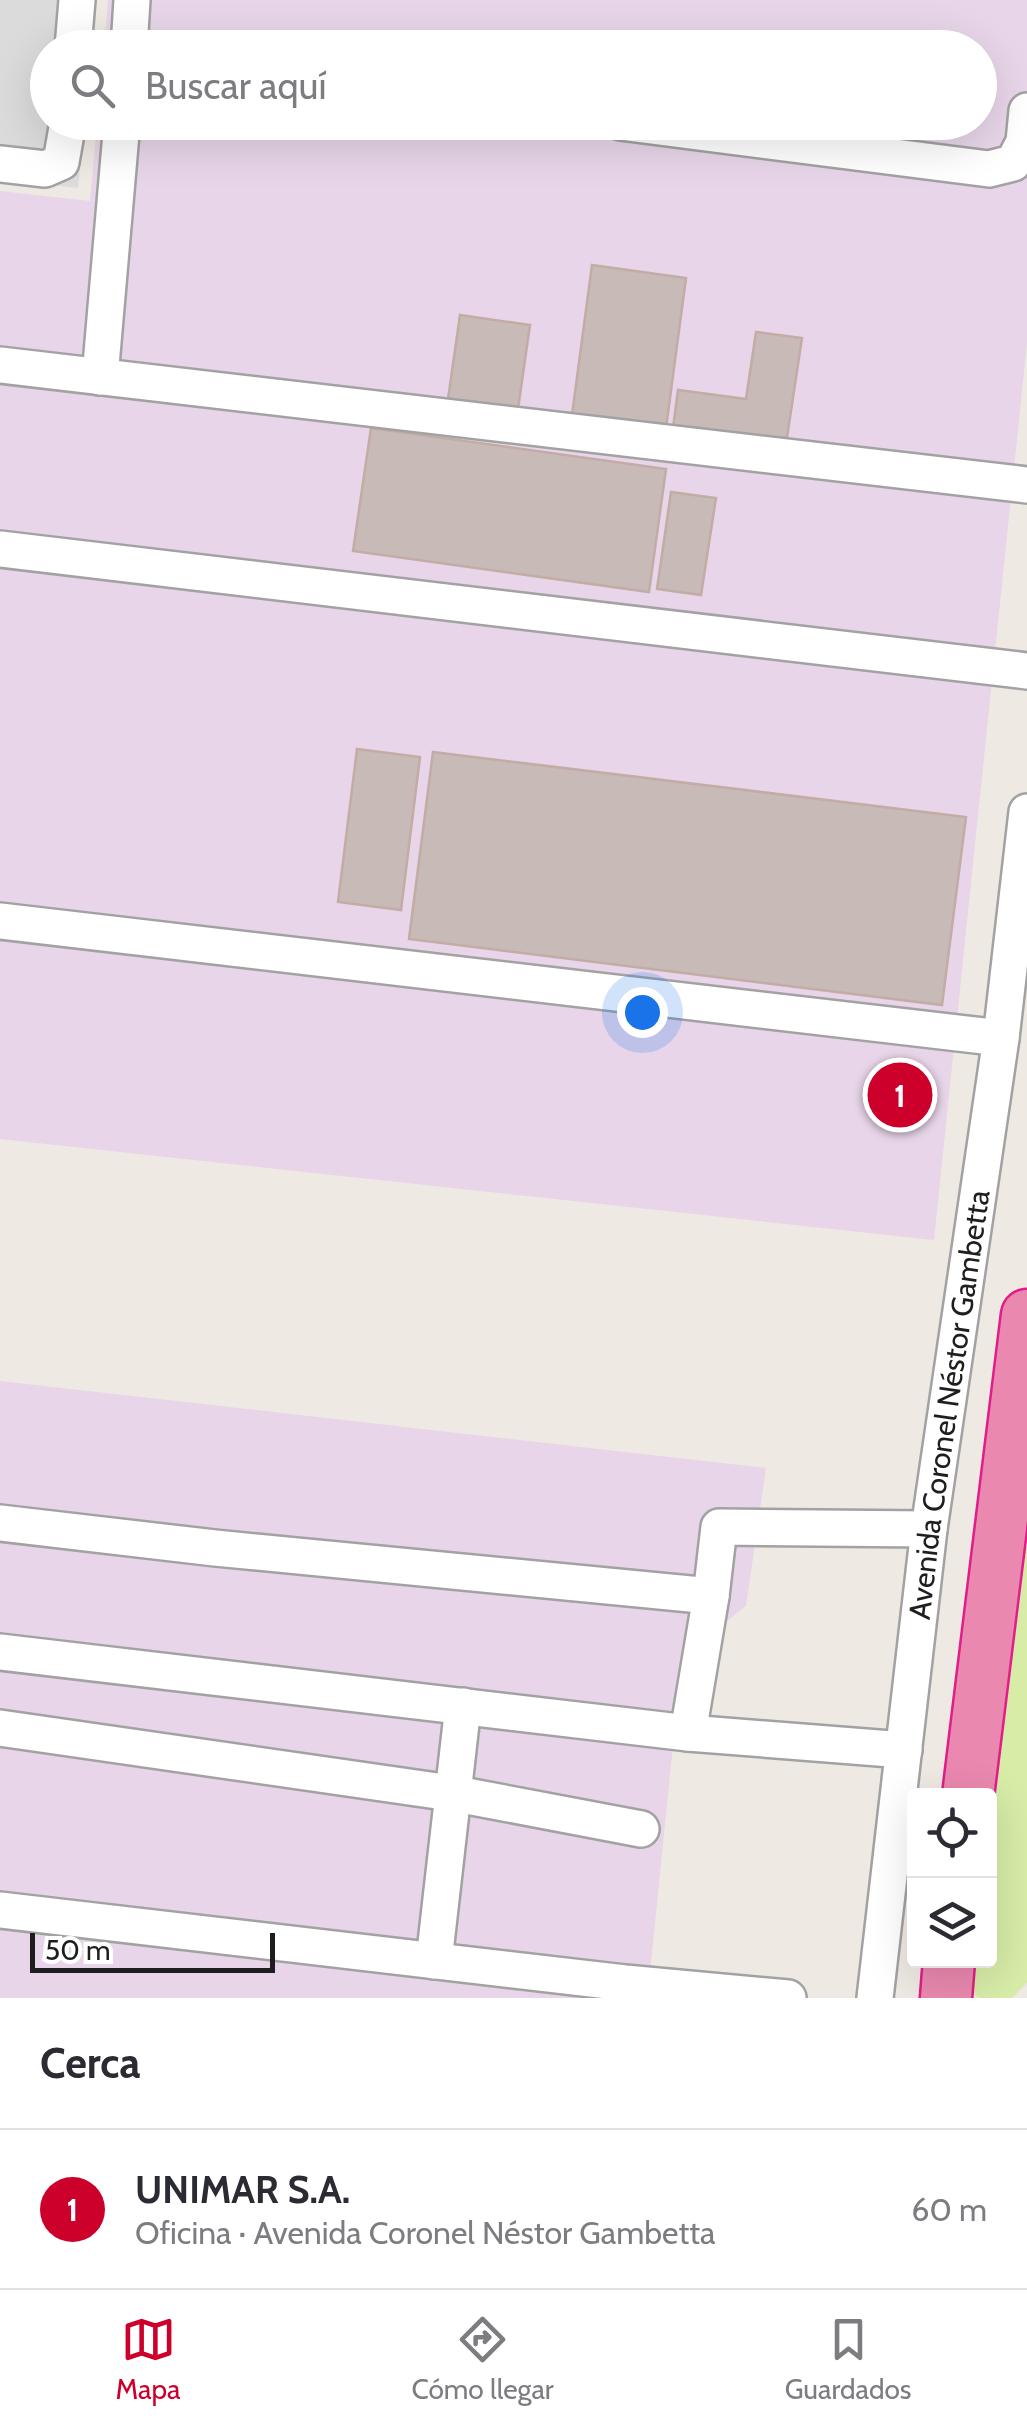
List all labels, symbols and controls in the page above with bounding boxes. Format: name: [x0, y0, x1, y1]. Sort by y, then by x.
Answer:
search box: [30, 30, 997, 140]
icon: search: [65, 58, 120, 113]
text: Buscar aquí: [145, 62, 327, 109]
your location: [617, 987, 668, 1038]
pin: 1: [868, 1058, 932, 1132]
street label: Avenida Coronel Néstor Gambetta: [900, 1187, 997, 1621]
map controls: [907, 1788, 997, 1968]
button: locate: [907, 1788, 997, 1878]
button: layers: [907, 1878, 997, 1968]
scale bar: [30, 1928, 275, 1972]
text: 50 m: [45, 1933, 111, 1967]
text: Cerca: [40, 2037, 140, 2089]
text: UNIMAR S.A.: [135, 2166, 350, 2213]
text: 1: [67, 2190, 78, 2229]
text: 60 m: [911, 2190, 987, 2229]
text: Oficina · Avenida Coronel Néstor Gambetta: [135, 2213, 715, 2252]
tab: Mapa: [116, 2312, 181, 2406]
tab: Cómo llegar: [412, 2312, 554, 2406]
tab: Guardados: [785, 2312, 911, 2406]

